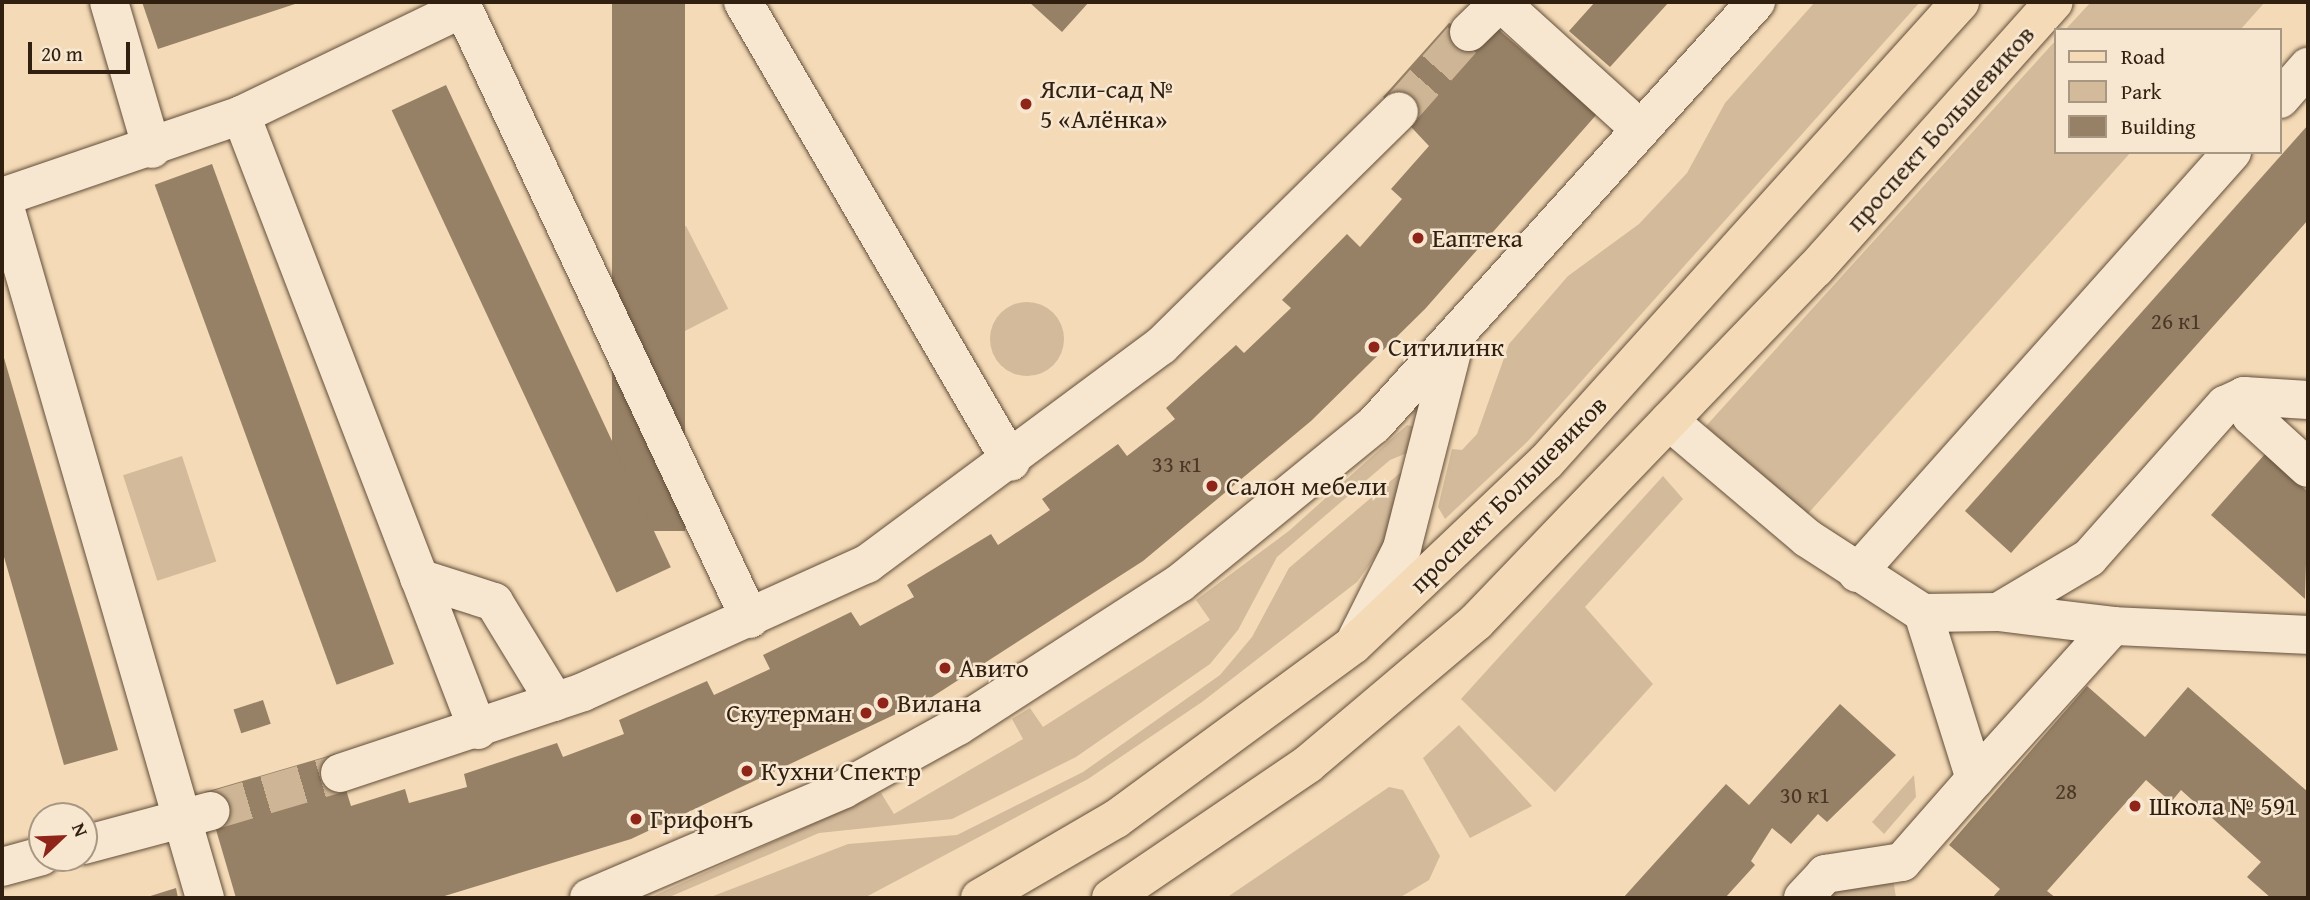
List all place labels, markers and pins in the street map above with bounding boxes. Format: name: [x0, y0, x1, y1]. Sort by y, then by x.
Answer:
place label: Ясли-сад № 5 «Алёнка»: [1040, 73, 1174, 134]
marker: Ясли-сад № 5 «Алёнка»: [1018, 96, 1034, 112]
place label: Еаптека: [1432, 222, 1523, 254]
marker: Еаптека: [1410, 230, 1426, 246]
place label: Ситилинк: [1388, 331, 1504, 363]
marker: Ситилинк: [1366, 339, 1382, 355]
place label: Салон мебели: [1226, 470, 1387, 502]
marker: Салон мебели: [1204, 478, 1220, 494]
place label: Авито: [959, 652, 1029, 684]
marker: Авито: [937, 660, 953, 676]
place label: Вилана: [897, 687, 981, 719]
marker: Вилана: [875, 695, 891, 711]
place label: Скутерман: [726, 697, 852, 729]
marker: Скутерман: [858, 705, 874, 721]
place label: Кухни Спектр: [761, 755, 921, 787]
marker: Кухни Спектр: [739, 763, 755, 779]
place label: Школа № 591: [2149, 790, 2298, 822]
marker: Школа № 591: [2127, 798, 2143, 814]
place label: Грифонъ: [650, 803, 753, 835]
marker: Грифонъ: [628, 811, 644, 827]

